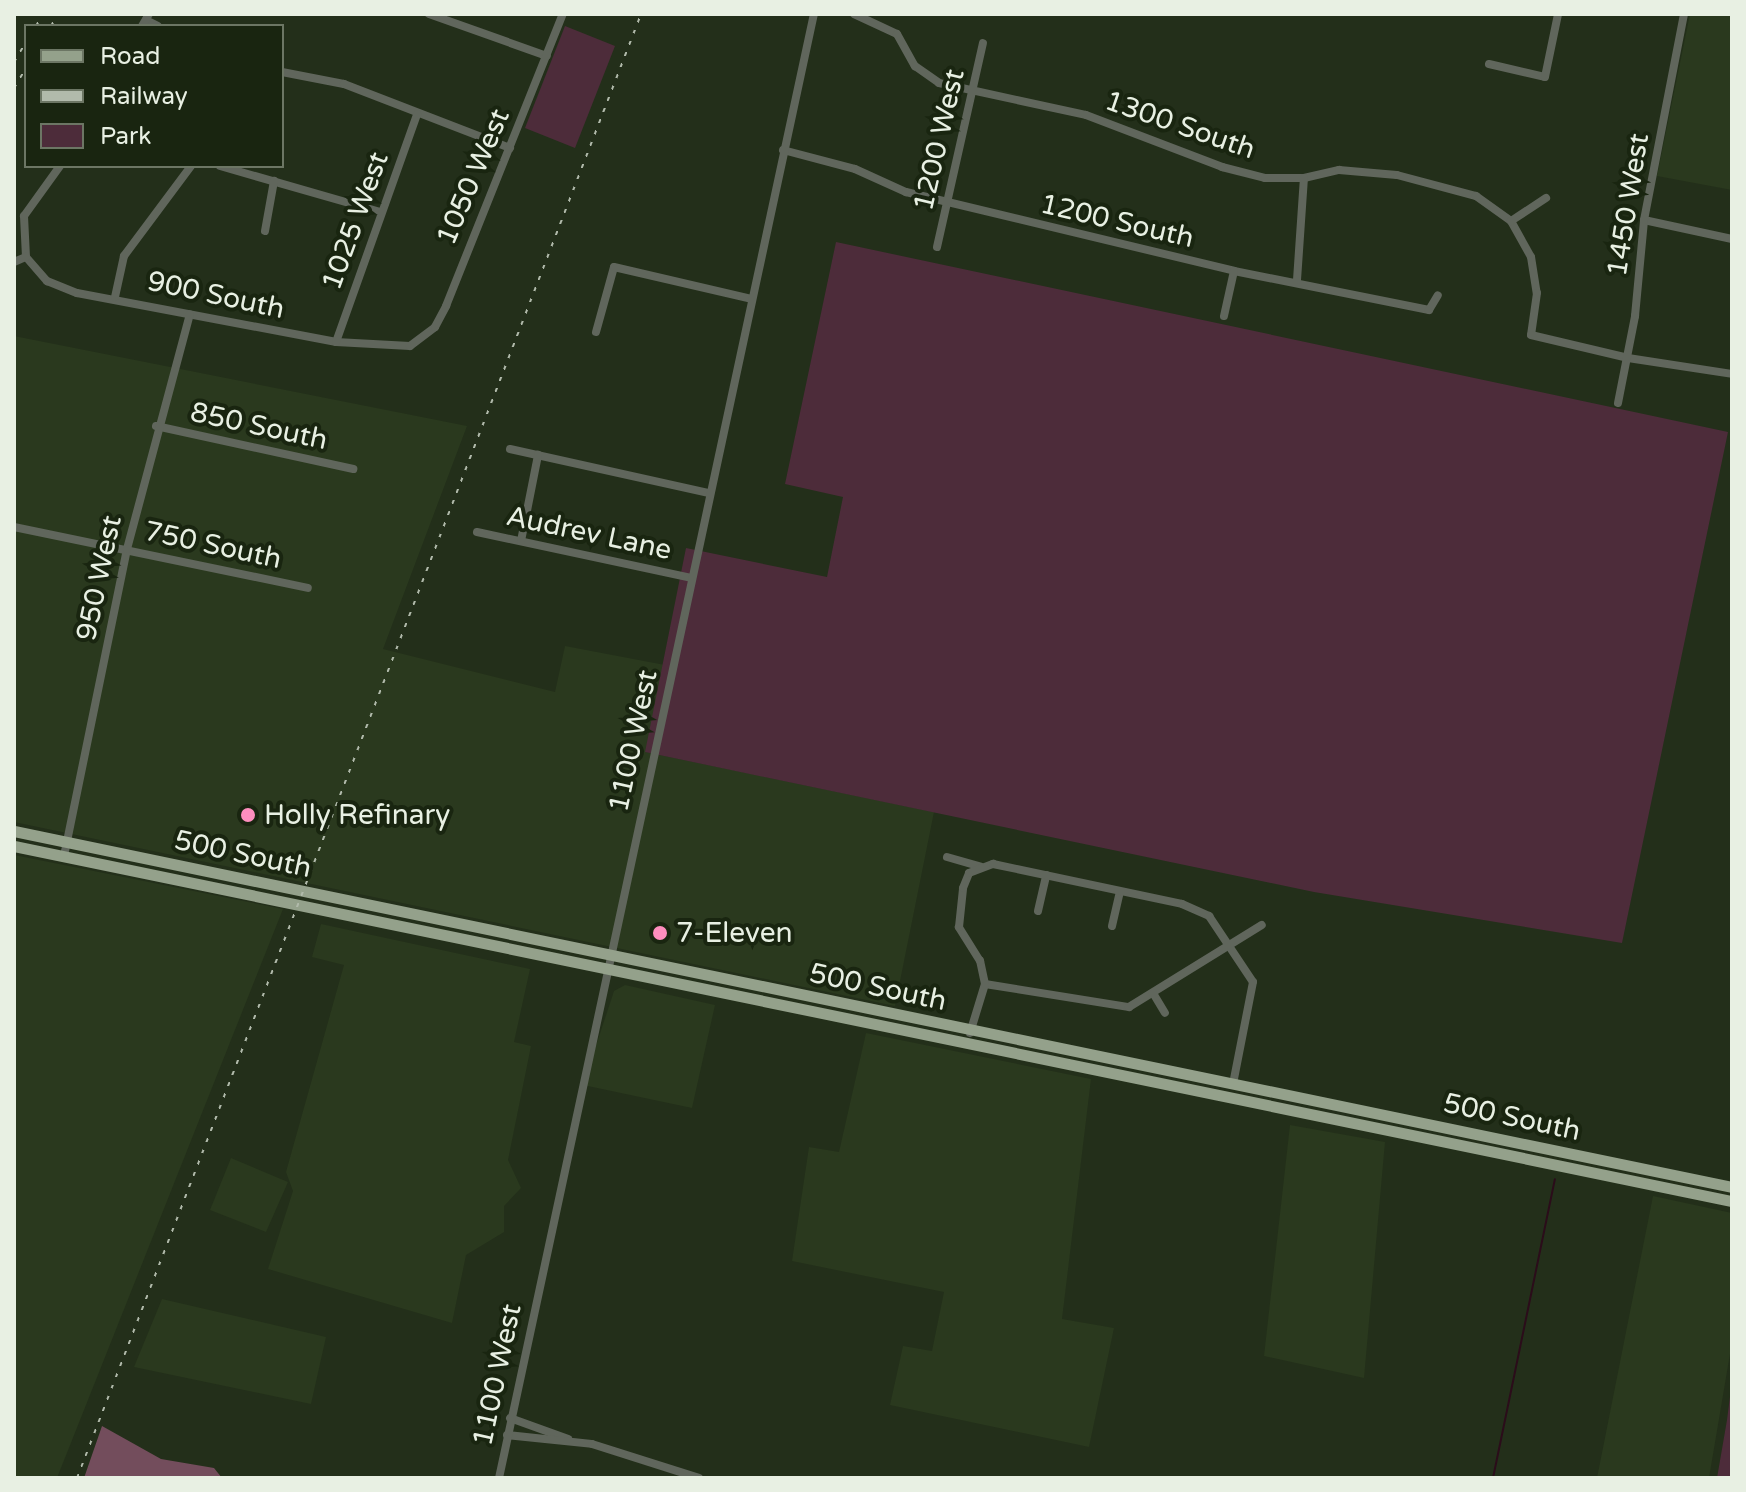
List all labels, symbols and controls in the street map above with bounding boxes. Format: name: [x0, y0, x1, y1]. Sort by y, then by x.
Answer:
legend: [24, 24, 284, 168]
text: Road: [100, 42, 160, 71]
street label: 1200 West: [906, 66, 972, 214]
text: Railway: [100, 82, 188, 111]
street label: 1300 South: [1100, 84, 1260, 166]
street label: 1050 West: [429, 104, 517, 250]
text: Park: [100, 122, 151, 151]
street label: 1450 West: [1600, 131, 1656, 279]
street label: 1025 West: [314, 147, 396, 295]
street label: 1200 South: [1037, 187, 1197, 255]
street label: 900 South: [144, 264, 288, 326]
street label: 850 South: [187, 395, 331, 457]
street label: Audrev Lane: [503, 499, 675, 567]
street label: 950 West: [69, 512, 129, 644]
street label: 750 South: [141, 514, 285, 576]
street label: 1100 West: [602, 667, 664, 815]
place label: Holly Refinary: [264, 798, 450, 832]
marker: Holly Refinary: [239, 806, 257, 824]
street label: 500 South: [171, 823, 315, 885]
place label: 7-Eleven: [676, 916, 793, 950]
marker: 7-Eleven: [651, 924, 669, 942]
street label: 500 South: [806, 956, 950, 1018]
street label: 500 South: [1440, 1086, 1584, 1148]
street label: 1100 West: [466, 1301, 528, 1449]

